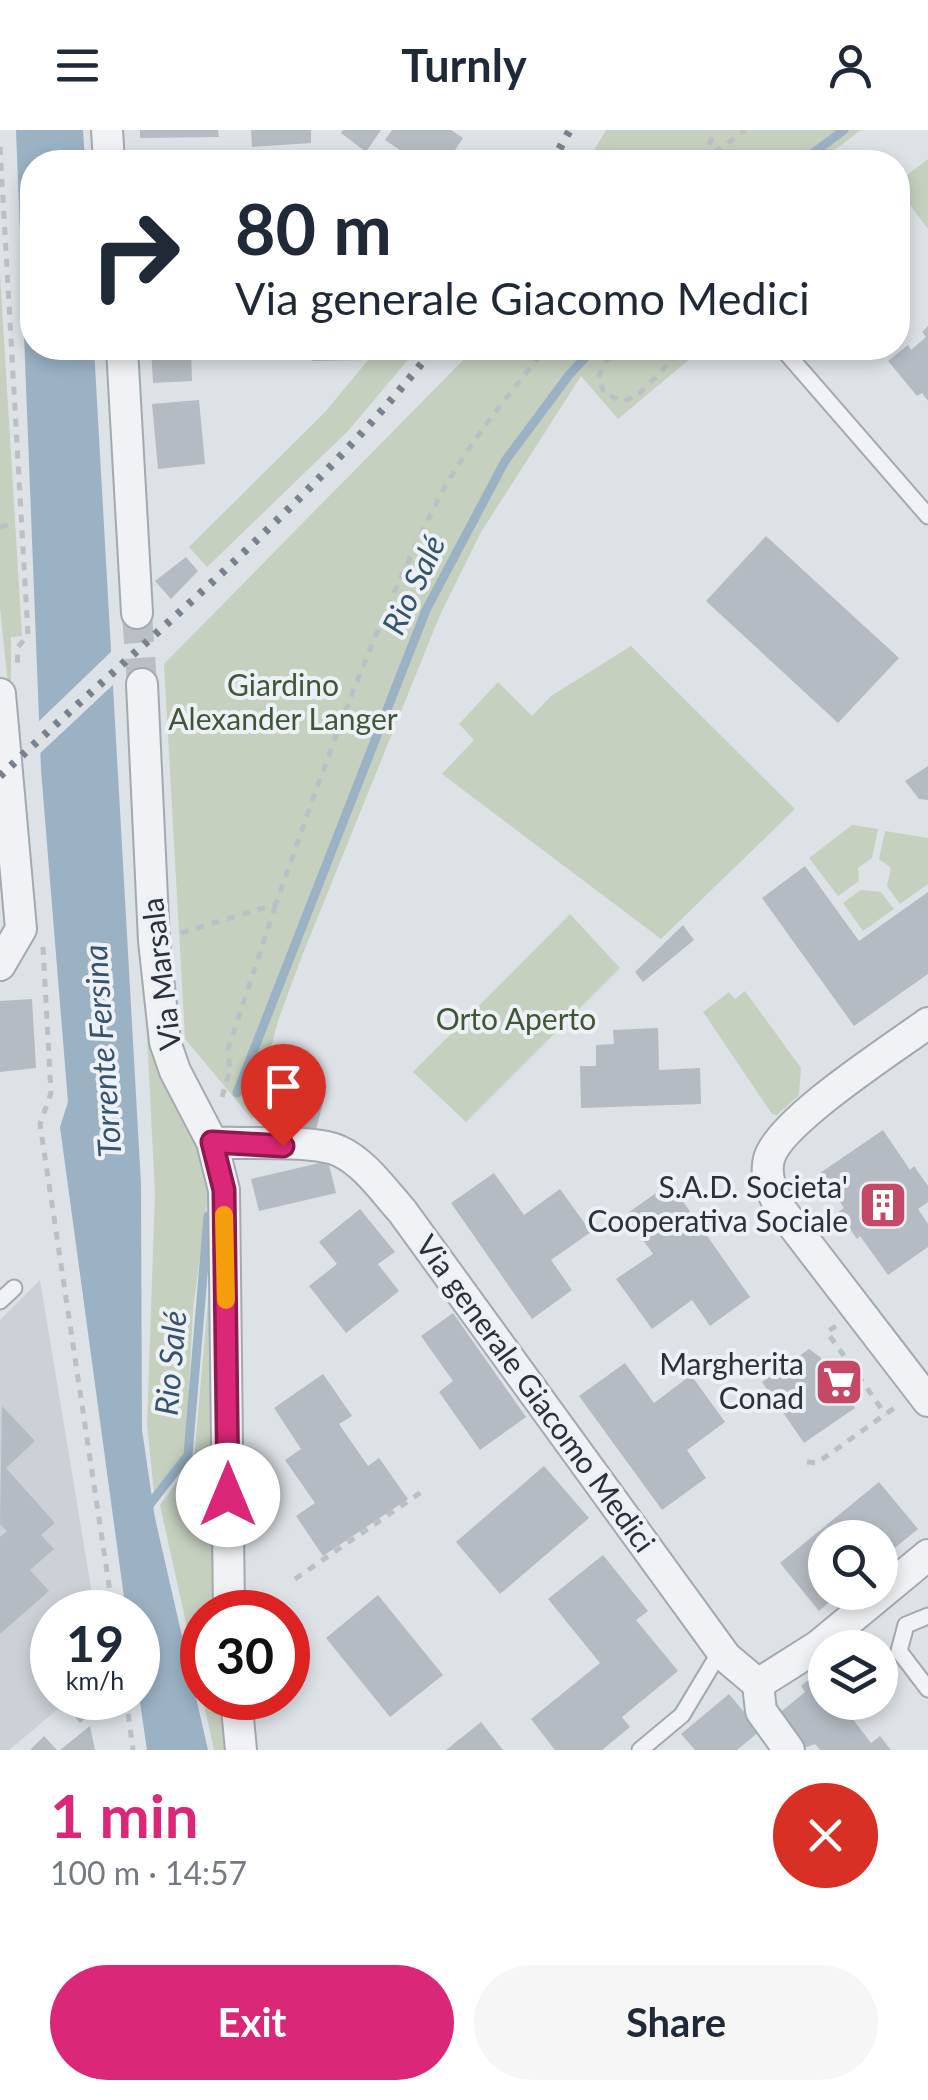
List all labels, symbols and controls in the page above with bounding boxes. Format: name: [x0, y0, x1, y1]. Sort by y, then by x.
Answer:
icon: menu: [50, 38, 105, 93]
text: Turnly: [401, 38, 527, 92]
icon: person: [823, 38, 878, 93]
text: 80 m: [235, 186, 392, 270]
icon: right: [70, 190, 200, 320]
text: Via generale Giacomo Medici: [235, 271, 810, 325]
water label: Rio Salé: [373, 529, 452, 640]
park label: Giardino Alexander Langer: [168, 666, 398, 736]
street label: Via Marsala: [133, 896, 187, 1052]
water label: Torrente Fersina: [75, 944, 128, 1159]
park label: Orto Aperto: [436, 1000, 596, 1036]
pin: [241, 1044, 326, 1147]
icon: arrive: [256, 1059, 311, 1114]
place label: S.A.D. Societa' Cooperativa Sociale: [587, 1168, 848, 1238]
building icon: S.A.D. Societa' Cooperativa Sociale: [857, 1179, 909, 1231]
street label: Via generale Giacomo Medici: [409, 1227, 664, 1558]
water label: Rio Salé: [146, 1309, 194, 1417]
place label: Margherita Conad: [659, 1345, 804, 1415]
supermarket icon: Margherita Conad: [813, 1356, 865, 1408]
position arrow: [176, 1443, 280, 1547]
map controls: [808, 1520, 898, 1720]
button: search: [808, 1520, 898, 1610]
speed limit sign: 30: [180, 1590, 310, 1720]
text: 19: [66, 1613, 124, 1673]
button: layers: [808, 1630, 898, 1720]
text: km/h: [66, 1665, 124, 1695]
text: 1 min: [50, 1779, 199, 1851]
button: close: [773, 1783, 878, 1888]
text: 100 m · 14:57: [50, 1853, 247, 1892]
button: Exit: [50, 1965, 454, 2080]
button: Share: [474, 1965, 878, 2080]

